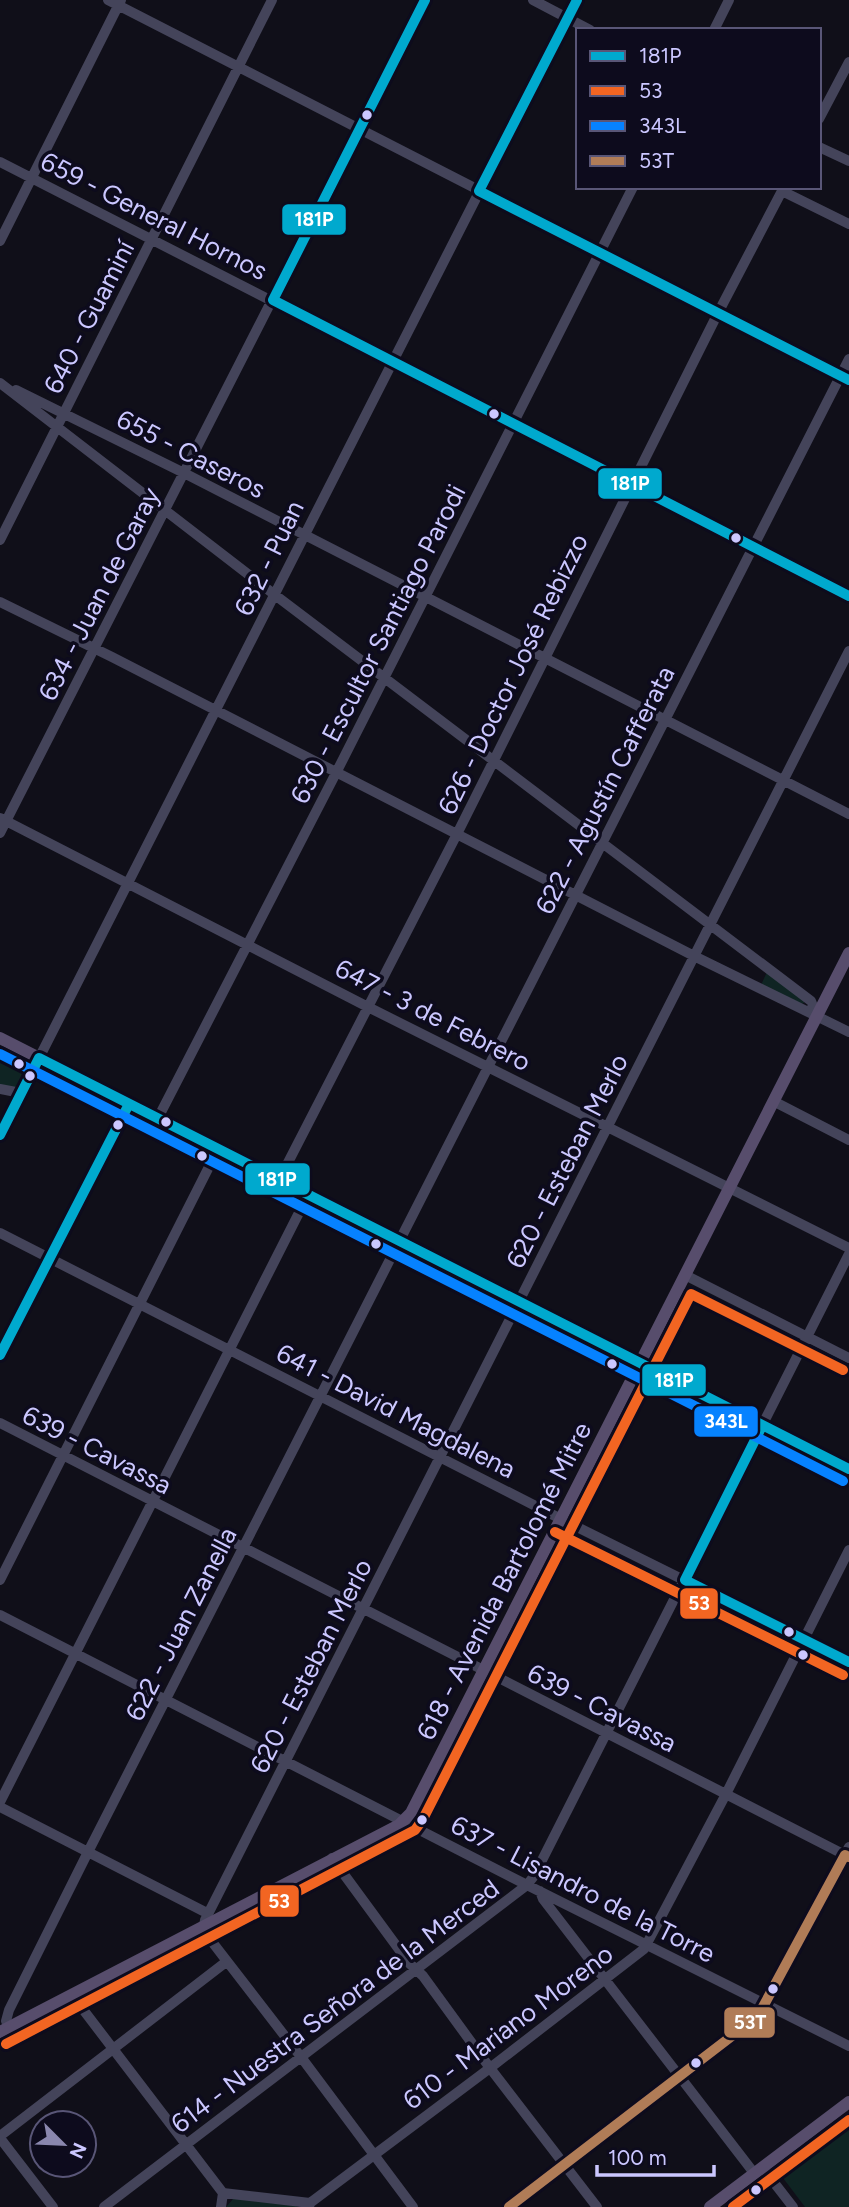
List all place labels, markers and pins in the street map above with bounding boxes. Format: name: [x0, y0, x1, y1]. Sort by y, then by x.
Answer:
unlabelled marker: [360, 108, 374, 122]
unlabelled marker: [487, 407, 501, 421]
unlabelled marker: [729, 531, 743, 545]
unlabelled marker: [12, 1057, 26, 1071]
unlabelled marker: [23, 1069, 37, 1083]
unlabelled marker: [159, 1115, 173, 1129]
unlabelled marker: [111, 1118, 125, 1132]
unlabelled marker: [195, 1149, 209, 1163]
unlabelled marker: [369, 1237, 383, 1251]
unlabelled marker: [605, 1357, 619, 1371]
unlabelled marker: [782, 1625, 796, 1639]
unlabelled marker: [796, 1648, 810, 1662]
unlabelled marker: [415, 1813, 429, 1827]
unlabelled marker: [766, 1982, 780, 1996]
unlabelled marker: [689, 2056, 703, 2070]
unlabelled marker: [749, 2183, 763, 2197]

